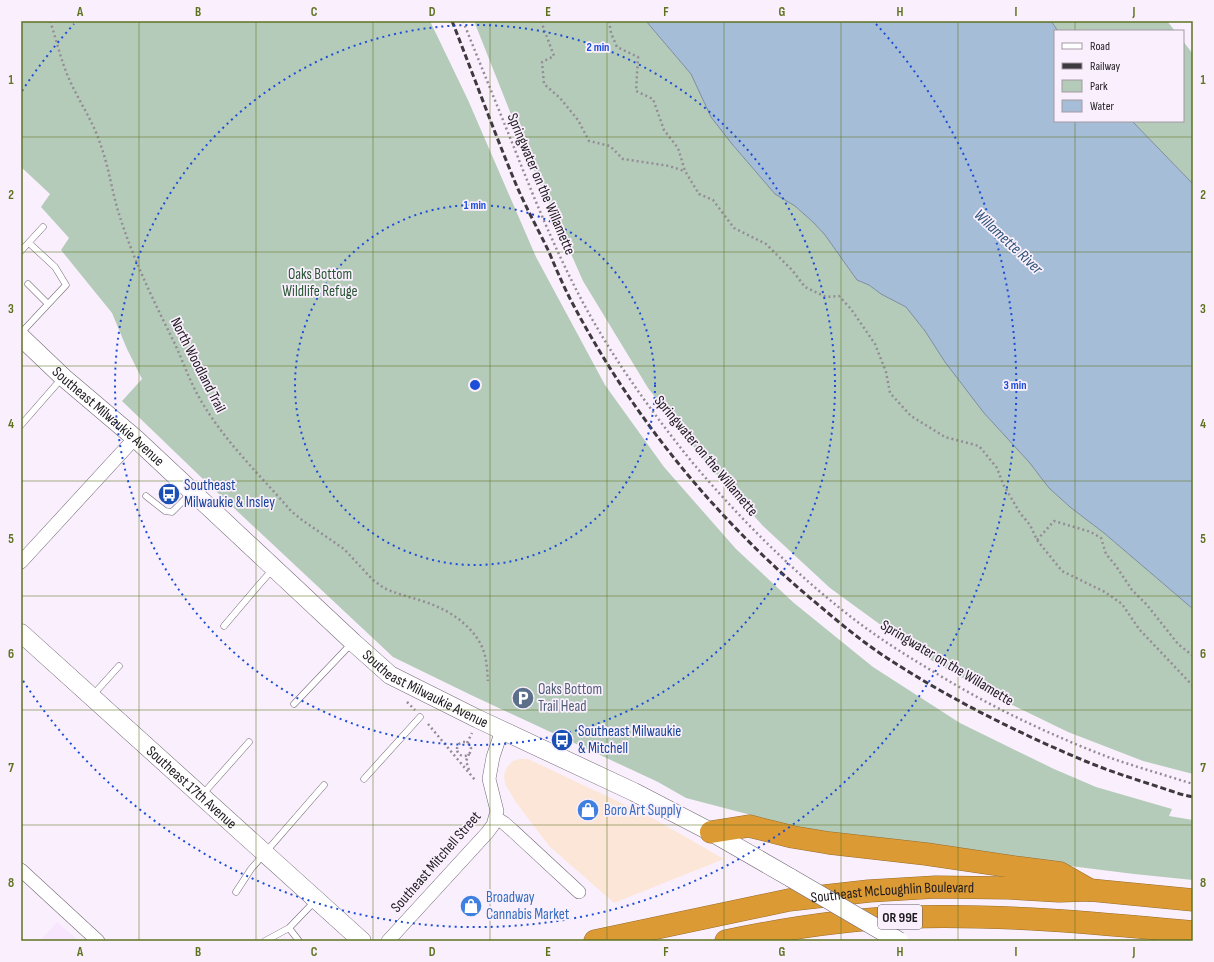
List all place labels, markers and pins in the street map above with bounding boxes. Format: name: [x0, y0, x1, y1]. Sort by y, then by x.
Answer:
centre of rings: [468, 378, 482, 392]
place label: Southeast Milwaukie & Insley: [184, 476, 275, 512]
bus stop icon: Southeast Milwaukie & Insley: [156, 481, 182, 507]
place label: Oaks Bottom Trail Head: [538, 680, 602, 716]
parking icon: Oaks Bottom Trail Head: [510, 685, 536, 711]
place label: Southeast Milwaukie & Mitchell: [578, 722, 681, 758]
bus stop icon: Southeast Milwaukie & Mitchell: [549, 727, 575, 753]
shop icon: Boro Art Supply: [575, 797, 601, 823]
place label: Boro Art Supply: [604, 801, 682, 820]
place label: Broadway Cannabis Market: [486, 888, 570, 924]
shop icon: Broadway Cannabis Market: [458, 893, 484, 919]

